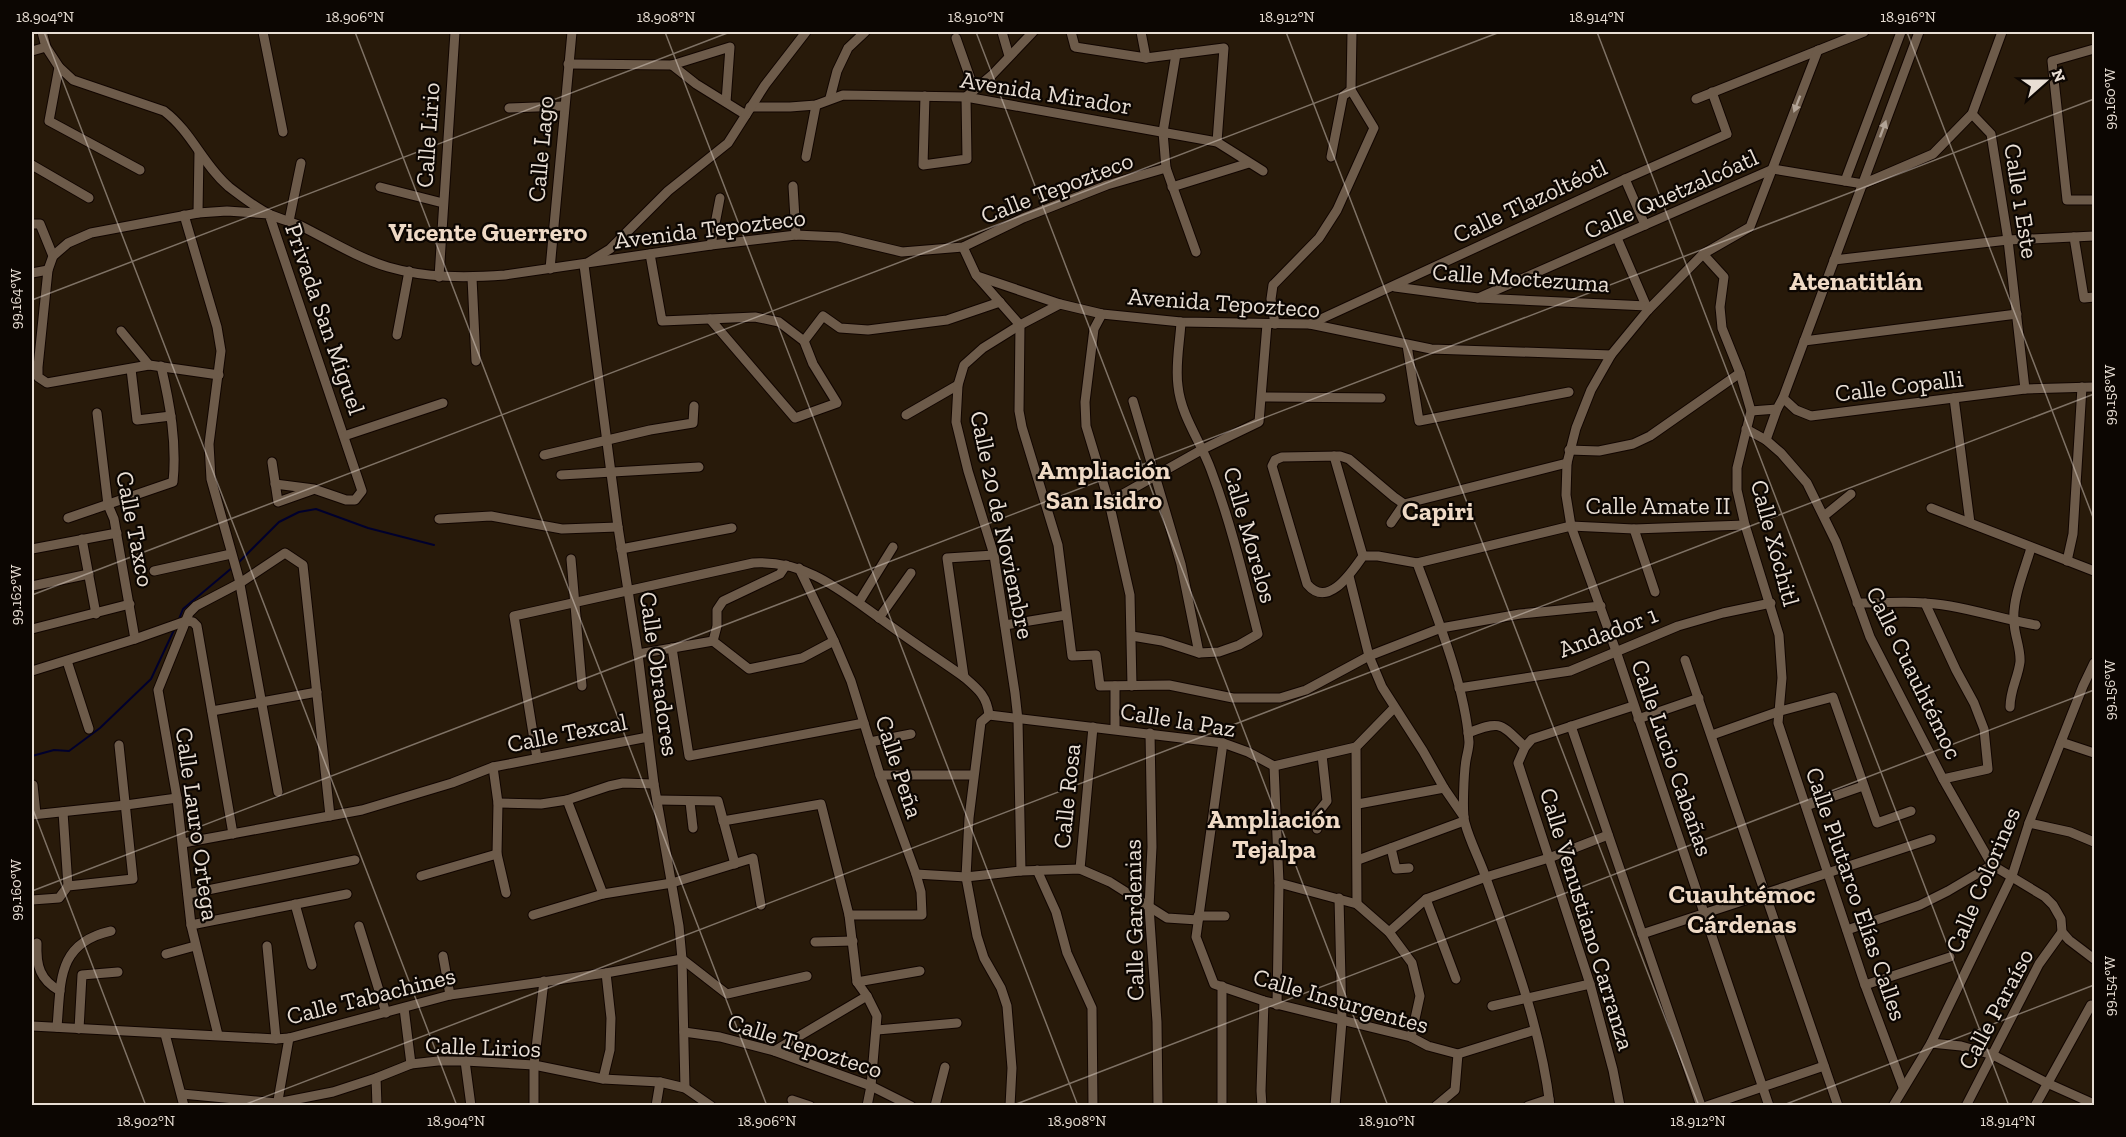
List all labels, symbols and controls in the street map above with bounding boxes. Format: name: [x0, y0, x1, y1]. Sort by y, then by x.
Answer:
text: 18.904°N: [16, 8, 74, 26]
text: 18.906°N: [326, 8, 384, 26]
text: 18.908°N: [637, 8, 695, 26]
text: 18.910°N: [948, 8, 1004, 26]
text: 18.912°N: [1259, 8, 1315, 26]
text: 18.914°N: [1569, 8, 1625, 26]
text: 18.916°N: [1880, 8, 1936, 26]
north arrow: [2015, 51, 2075, 111]
street label: Avenida Mirador: [958, 65, 1134, 120]
text: N: [2047, 67, 2070, 85]
text: 99.160°W: [2101, 68, 2119, 130]
street label: Calle Lirio: [409, 81, 446, 189]
street label: Calle Lago: [521, 95, 560, 203]
one-way arrow: [1792, 96, 1802, 114]
one-way arrow: [1879, 120, 1889, 138]
street label: Calle 1 Este: [1998, 141, 2045, 261]
street label: Calle Quetzalcóatl: [1579, 142, 1762, 245]
street label: Calle Tepozteco: [976, 145, 1137, 230]
street label: Calle Tlazoltéotl: [1448, 152, 1611, 249]
street label: Avenida Tepozteco: [613, 202, 807, 255]
district label: Vicente Guerrero: [389, 216, 588, 248]
street label: Privada San Miguel: [279, 220, 372, 418]
street label: Calle Moctezuma: [1431, 257, 1611, 298]
district label: Atenatitlán: [1789, 265, 1923, 297]
text: 99.164°W: [7, 269, 25, 329]
street label: Avenida Tepozteco: [1127, 281, 1321, 324]
street label: Calle Copalli: [1833, 363, 1965, 408]
text: 99.158°W: [2101, 365, 2119, 425]
street label: Calle 20 de Noviembre: [964, 408, 1041, 642]
district label: Ampliación San Isidro: [1038, 454, 1171, 516]
street label: Calle Morelos: [1217, 464, 1284, 606]
street label: Calle Taxco: [110, 469, 161, 589]
street label: Calle Xóchitl: [1745, 476, 1806, 609]
street label: Calle Amate II: [1586, 491, 1730, 520]
district label: Capiri: [1402, 495, 1474, 527]
text: 99.162°W: [7, 565, 25, 625]
street label: Calle Cuauhtémoc: [1860, 582, 1969, 764]
street label: Calle Obradores: [634, 590, 685, 758]
street label: Andador 1: [1554, 599, 1662, 664]
street label: Calle Lucio Cabañas: [1625, 656, 1720, 860]
text: 99.156°W: [2101, 660, 2119, 720]
street label: Calle la Paz: [1118, 696, 1238, 743]
street label: Calle Texcal: [504, 707, 629, 758]
street label: Calle Peña: [869, 712, 930, 822]
street label: Calle Lauro Ortega: [170, 725, 225, 923]
street label: Calle Rosa: [1047, 742, 1086, 850]
street label: Calle Plutarco Elías Calles: [1799, 763, 1913, 1024]
street label: Calle Venustiano Carranza: [1534, 784, 1641, 1054]
district label: Ampliación Tejalpa: [1208, 803, 1341, 865]
street label: Calle Colorines: [1939, 803, 2026, 957]
street label: Calle Gardenias: [1118, 839, 1149, 1001]
text: 99.160°W: [7, 859, 25, 921]
district label: Cuauhtémoc Cárdenas: [1669, 878, 1815, 940]
street label: Calle Paraíso: [1952, 943, 2040, 1074]
text: 99.154°W: [2101, 956, 2119, 1016]
street label: Calle Tabachines: [283, 961, 458, 1031]
street label: Calle Insurgentes: [1250, 962, 1432, 1039]
street label: Calle Tepozteco: [724, 1007, 886, 1084]
street label: Calle Lirios: [425, 1030, 542, 1063]
text: 18.902°N: [117, 1112, 175, 1130]
text: 18.904°N: [427, 1112, 485, 1130]
text: 18.906°N: [738, 1112, 796, 1130]
text: 18.908°N: [1048, 1112, 1106, 1130]
text: 18.910°N: [1359, 1112, 1415, 1130]
text: 18.912°N: [1670, 1112, 1726, 1130]
text: 18.914°N: [1980, 1112, 2036, 1130]

